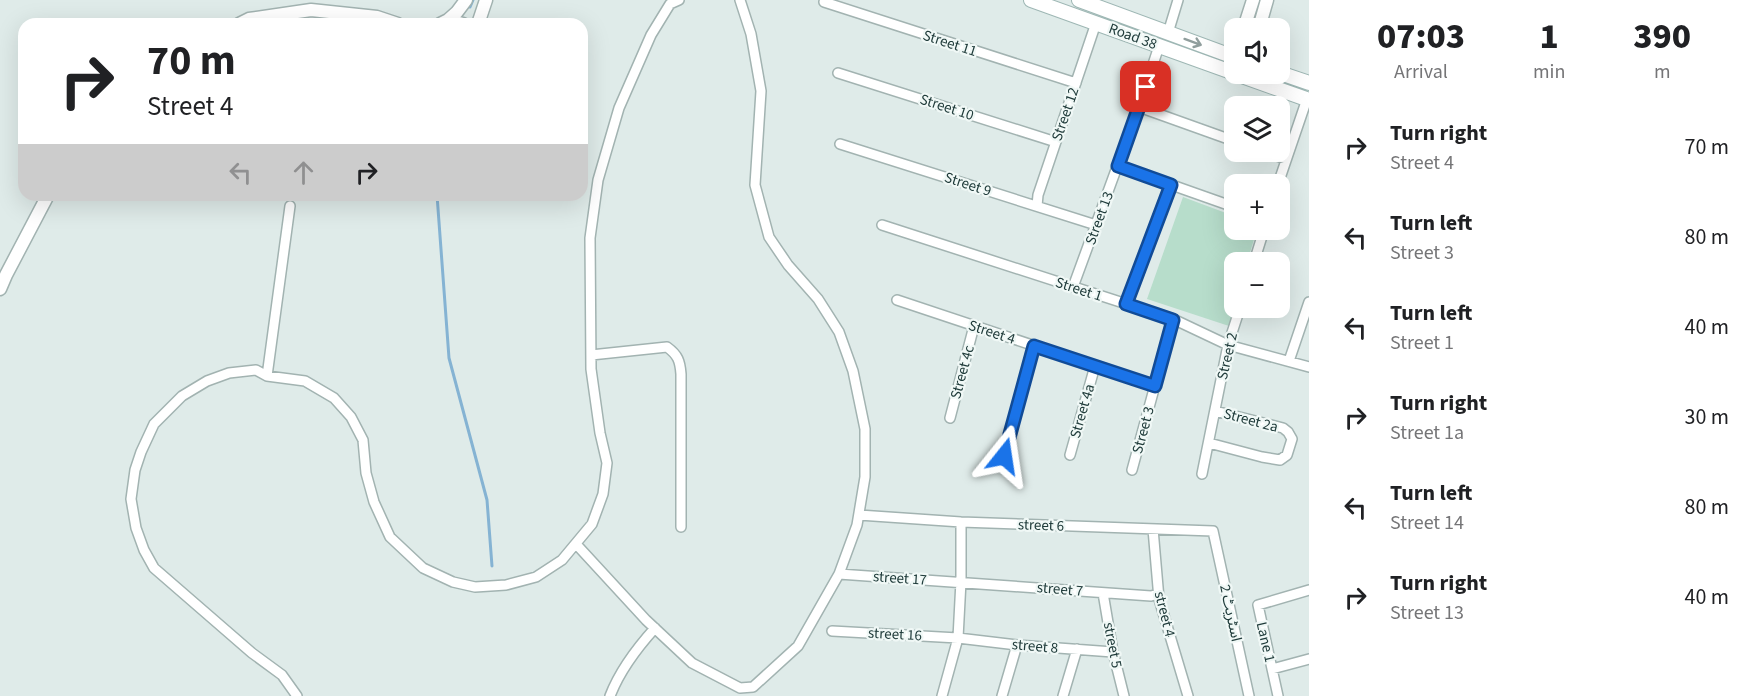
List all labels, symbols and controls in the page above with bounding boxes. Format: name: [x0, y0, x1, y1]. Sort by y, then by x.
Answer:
text: 07:03: [1377, 11, 1465, 62]
text: 1: [1540, 11, 1559, 62]
text: 390: [1633, 11, 1691, 62]
street label: Road 38: [1106, 18, 1160, 55]
map controls: [1224, 18, 1290, 318]
button: sound: [1224, 18, 1290, 84]
street label: Street 11: [920, 25, 979, 62]
text: 70 m: [147, 31, 236, 91]
one-way arrow: [1183, 37, 1202, 48]
icon: right: [48, 42, 126, 120]
text: Arrival: [1394, 58, 1448, 86]
text: min: [1533, 58, 1565, 86]
text: m: [1654, 58, 1670, 86]
pin: [1120, 61, 1171, 112]
icon: arrive: [1129, 70, 1162, 103]
street label: Street 12: [1047, 85, 1084, 144]
text: Street 4: [147, 87, 233, 126]
street label: Street 10: [917, 89, 976, 126]
button: layers: [1224, 96, 1290, 162]
text: Turn right: [1390, 117, 1487, 149]
icon: right: [1339, 131, 1372, 164]
text: 70 m: [1684, 131, 1729, 163]
text: Street 4: [1390, 149, 1454, 177]
icon: left: [224, 156, 257, 189]
icon: ahead: [287, 156, 320, 189]
icon: right: [350, 156, 383, 189]
street label: Street 9: [942, 167, 994, 202]
button: +: [1224, 174, 1290, 240]
street label: Street 13: [1080, 189, 1119, 248]
text: Turn left: [1390, 207, 1472, 239]
icon: left: [1339, 221, 1372, 254]
text: 80 m: [1684, 221, 1729, 253]
text: Street 3: [1390, 239, 1454, 267]
button: −: [1224, 252, 1290, 318]
street label: Street 1: [1053, 272, 1105, 307]
text: Turn left: [1390, 297, 1472, 329]
icon: left: [1339, 311, 1372, 344]
text: 40 m: [1684, 311, 1729, 343]
street label: Street 4: [966, 315, 1018, 350]
text: Street 1: [1390, 329, 1454, 357]
street label: Street 2: [1212, 330, 1243, 382]
street label: Street 4c: [945, 343, 980, 401]
street label: Street 4a: [1065, 382, 1100, 441]
text: Turn right: [1390, 387, 1487, 419]
icon: right: [1339, 401, 1372, 434]
text: 30 m: [1684, 401, 1729, 433]
street label: Street 2a: [1221, 403, 1280, 438]
street label: Street 3: [1127, 404, 1160, 456]
text: Street 1a: [1390, 419, 1464, 447]
position arrow: [972, 424, 1036, 488]
text: Turn left: [1390, 477, 1472, 509]
icon: left: [1339, 491, 1372, 524]
text: 80 m: [1684, 491, 1729, 523]
text: Street 14: [1390, 509, 1464, 537]
street label: street 6: [1017, 514, 1065, 537]
street label: street 17: [872, 566, 928, 591]
text: Turn right: [1390, 567, 1487, 599]
street label: street 7: [1036, 577, 1084, 602]
icon: right: [1339, 581, 1372, 614]
text: 40 m: [1684, 581, 1729, 613]
street label: اسٹریٹ 2: [1214, 583, 1247, 644]
street label: street 4: [1149, 589, 1180, 640]
text: Street 13: [1390, 599, 1464, 627]
street label: street 5: [1098, 620, 1127, 670]
street label: Lane 1: [1251, 620, 1280, 664]
street label: street 16: [868, 623, 922, 646]
street label: street 8: [1011, 634, 1059, 659]

